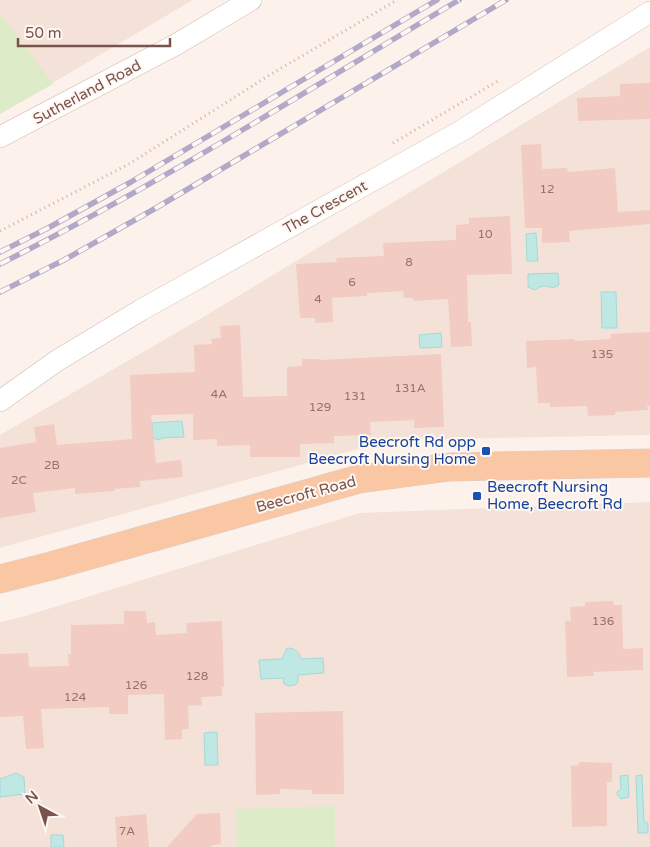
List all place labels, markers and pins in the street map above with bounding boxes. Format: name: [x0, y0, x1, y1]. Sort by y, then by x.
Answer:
place label: Beecroft Rd opp Beecroft Nursing Home: [308, 433, 476, 468]
marker: Beecroft Rd opp Beecroft Nursing Home: [480, 445, 492, 457]
place label: Beecroft Nursing Home, Beecroft Rd: [487, 478, 623, 513]
marker: Beecroft Nursing Home, Beecroft Rd: [471, 490, 483, 502]

